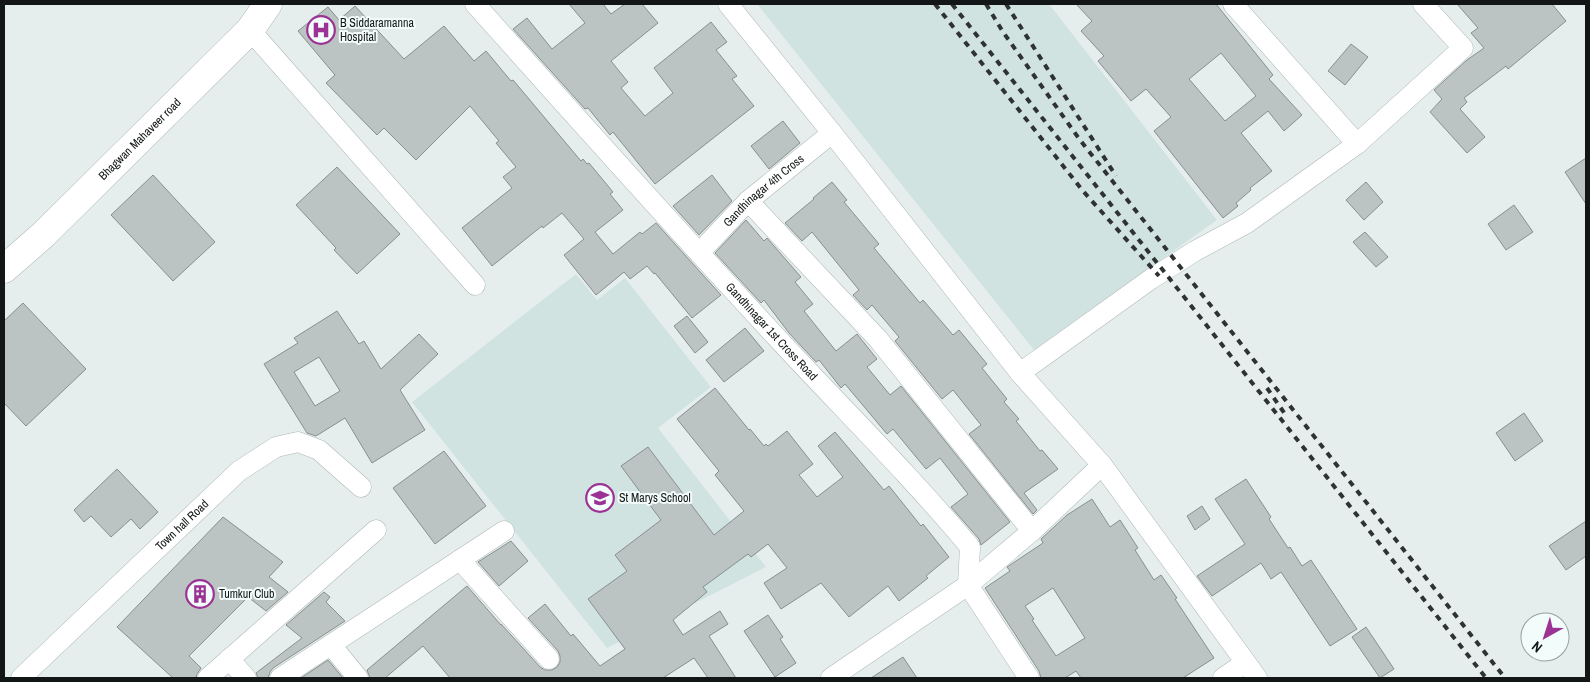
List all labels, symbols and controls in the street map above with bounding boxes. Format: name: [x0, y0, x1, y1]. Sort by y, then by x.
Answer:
hospital icon: B Siddaramanna Hospital: [306, 15, 336, 45]
place label: B Siddaramanna Hospital: [340, 15, 414, 45]
street label: Bhagwan Mahaveer road: [95, 95, 185, 184]
street label: Gandhinagar 4th Cross: [720, 151, 807, 230]
street label: Gandhinagar 1st Cross Road: [722, 279, 821, 384]
school or university icon: St Marys School: [585, 483, 615, 513]
place label: St Marys School: [619, 490, 691, 506]
street label: Town hall Road: [152, 496, 212, 554]
building icon: Tumkur Club: [185, 579, 215, 609]
place label: Tumkur Club: [219, 586, 274, 602]
north arrow: [1520, 612, 1570, 662]
text: N: [1528, 637, 1546, 657]

